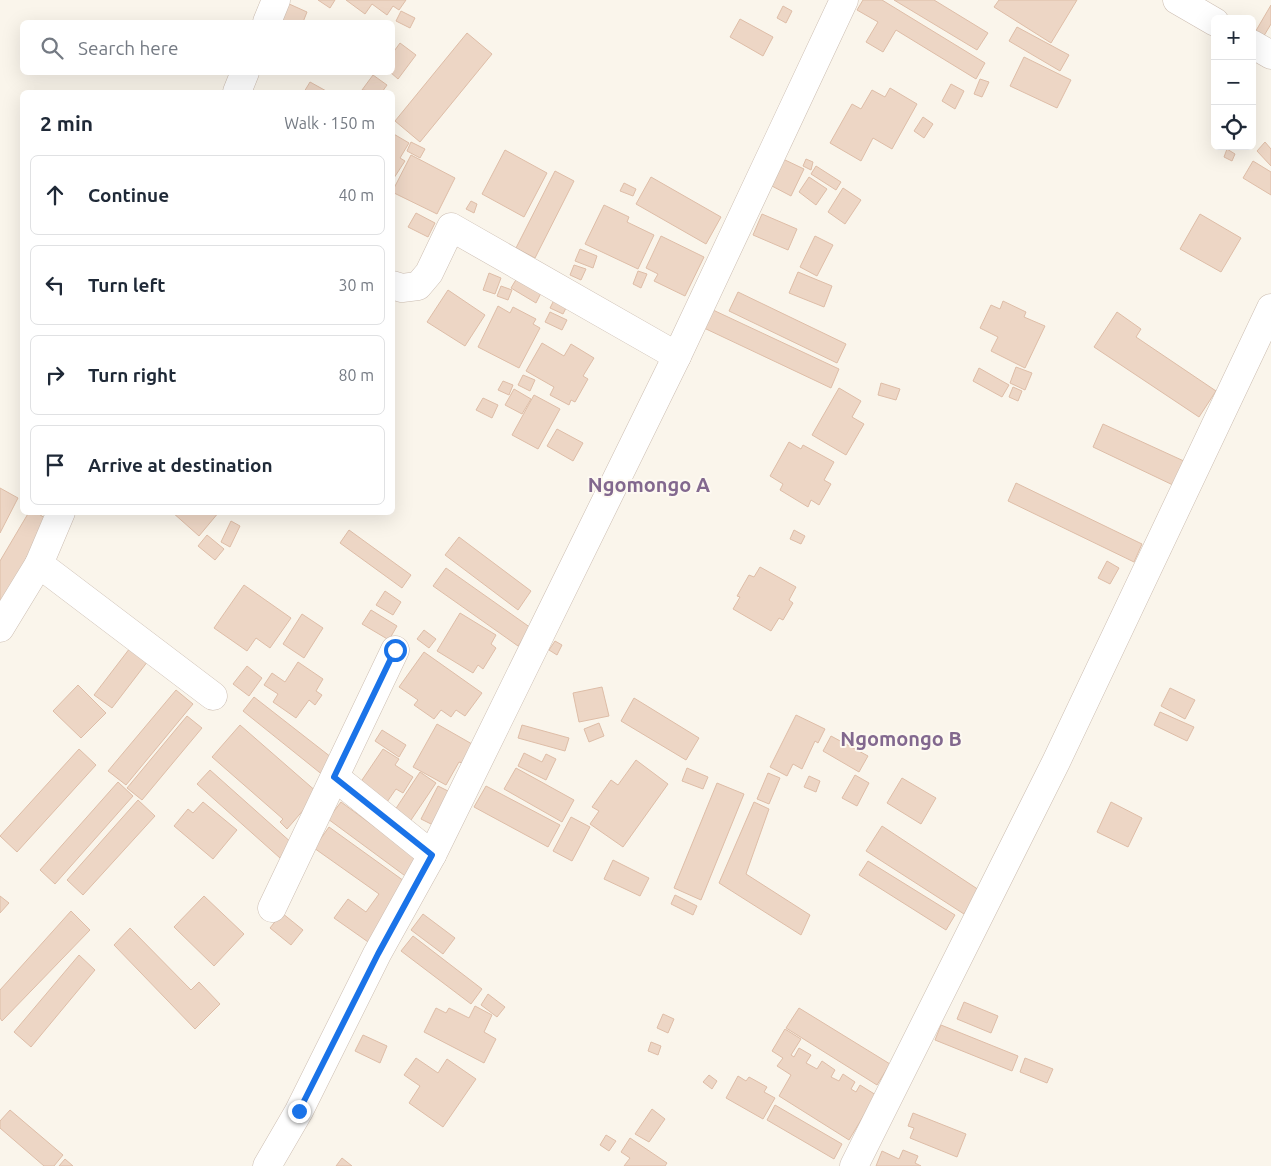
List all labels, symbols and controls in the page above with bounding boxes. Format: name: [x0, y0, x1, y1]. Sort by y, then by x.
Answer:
map controls: [1211, 15, 1256, 150]
button: +: [1211, 15, 1256, 60]
search box: [20, 20, 395, 75]
icon: search: [38, 34, 66, 62]
text: Search here: [78, 37, 178, 59]
button: −: [1211, 60, 1256, 105]
button: locate: [1211, 105, 1256, 150]
text: 2 min: [40, 111, 93, 135]
text: Walk · 150 m: [284, 114, 375, 132]
icon: ahead: [41, 181, 69, 209]
text: Continue: [88, 184, 169, 206]
text: 40 m: [338, 186, 374, 204]
icon: left: [41, 271, 69, 299]
text: Turn left: [88, 274, 166, 296]
text: 30 m: [338, 276, 374, 294]
icon: right: [41, 361, 69, 389]
text: Turn right: [88, 364, 176, 386]
text: 80 m: [338, 366, 374, 384]
icon: arrive: [41, 451, 69, 479]
text: Arrive at destination: [88, 454, 273, 476]
district label: Ngomongo A: [588, 473, 710, 496]
route start: [384, 639, 407, 662]
district label: Ngomongo B: [840, 727, 962, 750]
route end: [288, 1100, 311, 1123]

